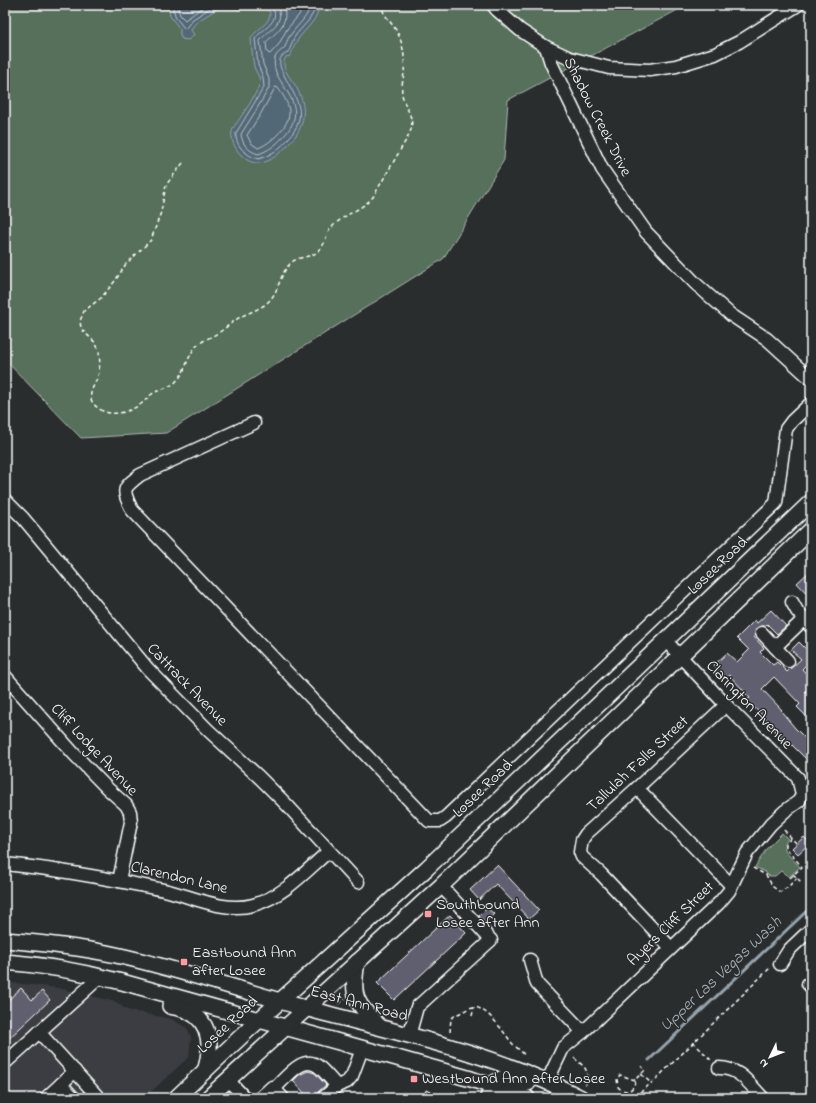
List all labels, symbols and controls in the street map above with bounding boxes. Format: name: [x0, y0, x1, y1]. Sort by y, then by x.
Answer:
street label: Shadow Creek Drive: [557, 53, 638, 181]
street label: Losee Road: [682, 531, 754, 601]
street label: Cattrack Avenue: [141, 638, 234, 733]
street label: Clarington Avenue: [700, 655, 799, 756]
street label: Cliff Lodge Avenue: [45, 698, 144, 802]
street label: Tallulah Falls Street: [582, 710, 695, 818]
street label: Losee Road: [447, 754, 519, 824]
street label: Clarendon Lane: [128, 855, 231, 901]
street label: Ayers Cliff Street: [622, 876, 720, 972]
place label: Southbound Losee after Ann: [436, 893, 539, 935]
marker: Southbound Losee after Ann: [423, 909, 433, 919]
water label: Upper Las Vegas Wash: [654, 910, 789, 1038]
place label: Eastbound Ann after Losee: [192, 941, 296, 983]
marker: Eastbound Ann after Losee: [179, 957, 189, 967]
street label: East Ann Road: [307, 979, 411, 1029]
street label: Losee Road: [192, 990, 264, 1060]
north arrow: [750, 1037, 790, 1077]
text: N: [755, 1055, 772, 1071]
place label: Westbound Ann after Losee: [422, 1067, 606, 1091]
marker: Westbound Ann after Losee: [409, 1074, 419, 1084]

